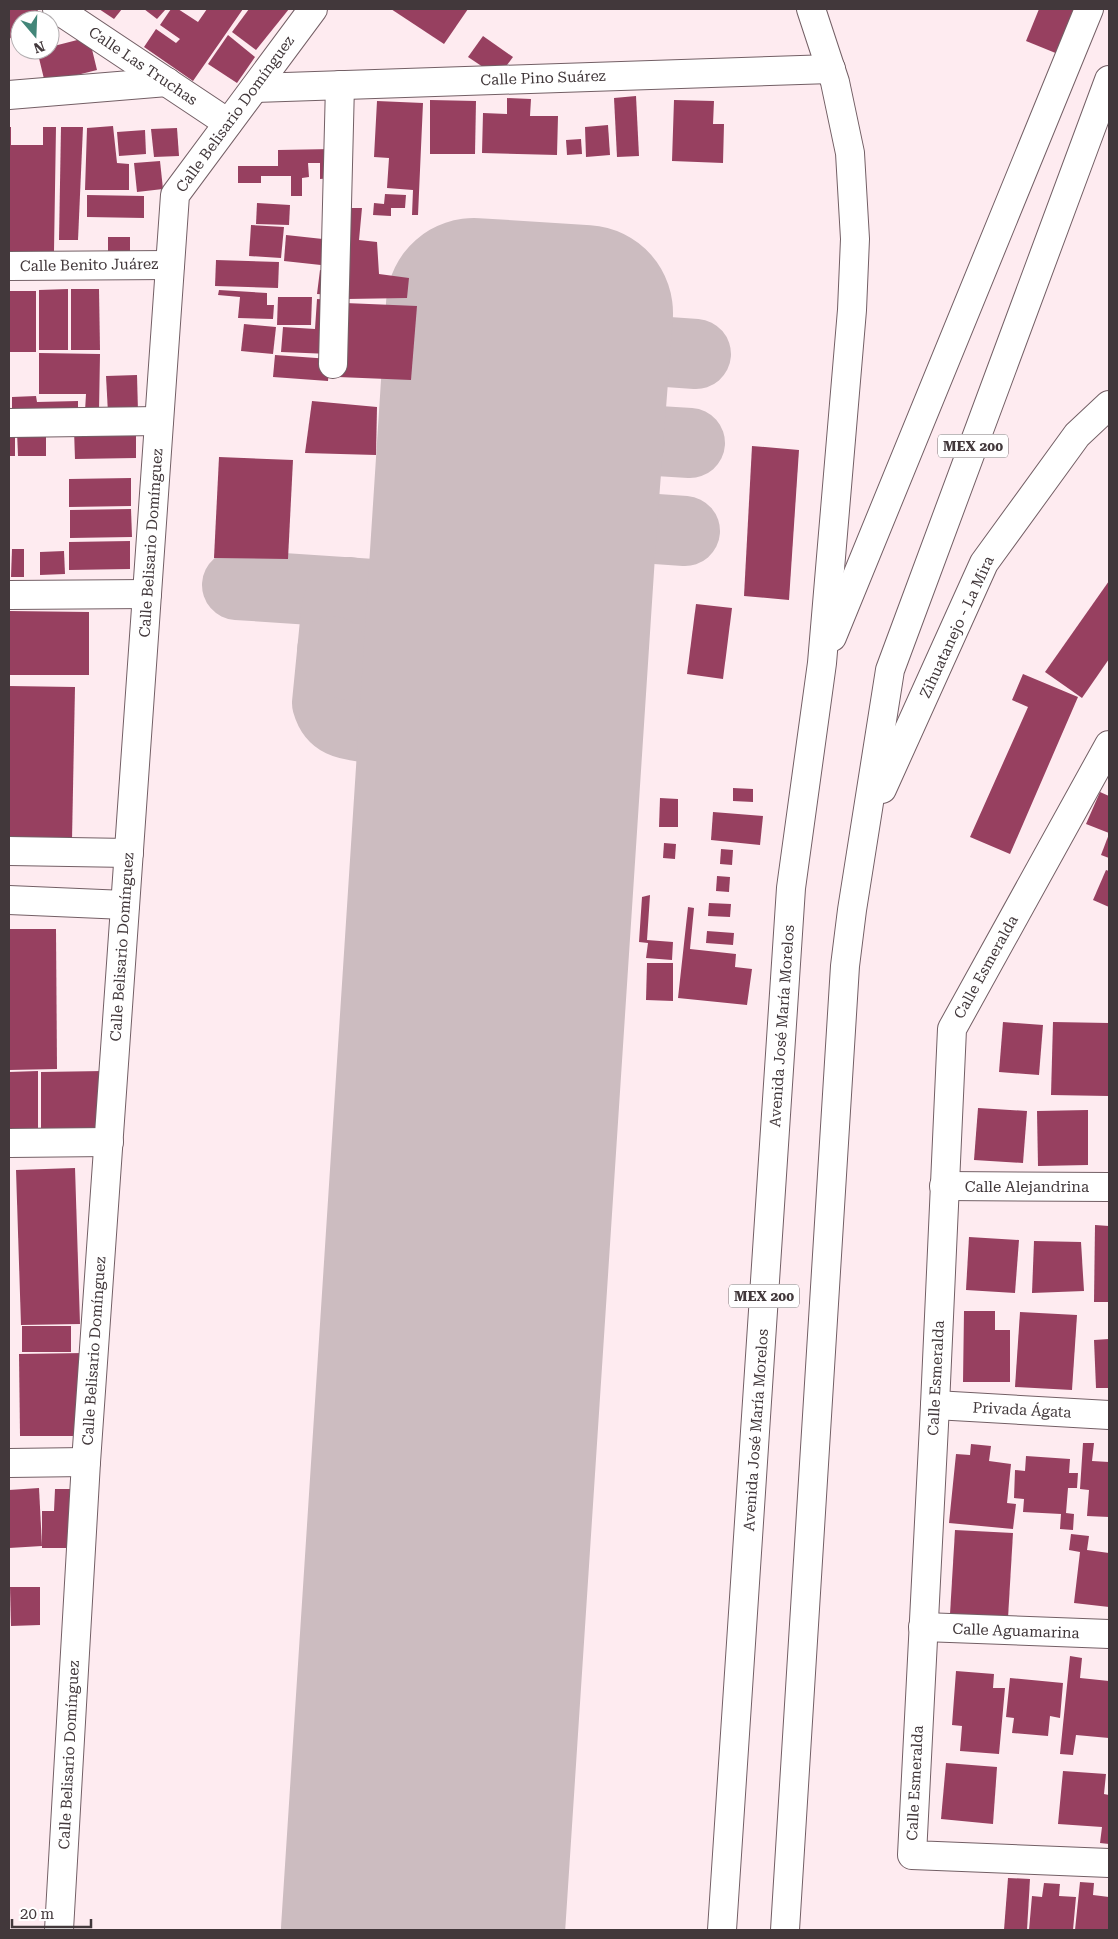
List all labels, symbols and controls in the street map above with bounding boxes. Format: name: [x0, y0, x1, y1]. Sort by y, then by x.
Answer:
north arrow: [10, 10, 60, 60]
street label: Calle Las Truchas: [85, 23, 201, 109]
street label: Calle Belisario Domínguez: [172, 32, 298, 196]
text: N: [31, 38, 47, 57]
street label: Calle Pino Suárez: [480, 67, 606, 89]
street label: Calle Benito Juárez: [20, 255, 158, 275]
road number: MEX 200: [938, 434, 1008, 458]
street label: Calle Belisario Domínguez: [135, 448, 167, 638]
street label: Zihuatanejo - La Mira: [916, 553, 998, 701]
street label: Calle Belisario Domínguez: [106, 852, 138, 1042]
street label: Calle Esmeralda: [950, 912, 1022, 1022]
street label: Avenida José María Morelos: [766, 924, 798, 1128]
street label: Calle Alejandrina: [965, 1178, 1089, 1196]
street label: Calle Belisario Domínguez: [78, 1256, 110, 1446]
road number: MEX 200: [729, 1284, 799, 1308]
street label: Calle Esmeralda: [924, 1320, 948, 1436]
street label: Avenida José María Morelos: [740, 1328, 772, 1532]
street label: Privada Ágata: [972, 1398, 1072, 1422]
street label: Calle Aguamarina: [952, 1620, 1080, 1642]
street label: Calle Belisario Domínguez: [55, 1660, 83, 1850]
street label: Calle Esmeralda: [903, 1725, 927, 1841]
scale bar: [12, 1896, 91, 1928]
text: 20 m: [20, 1905, 55, 1923]

